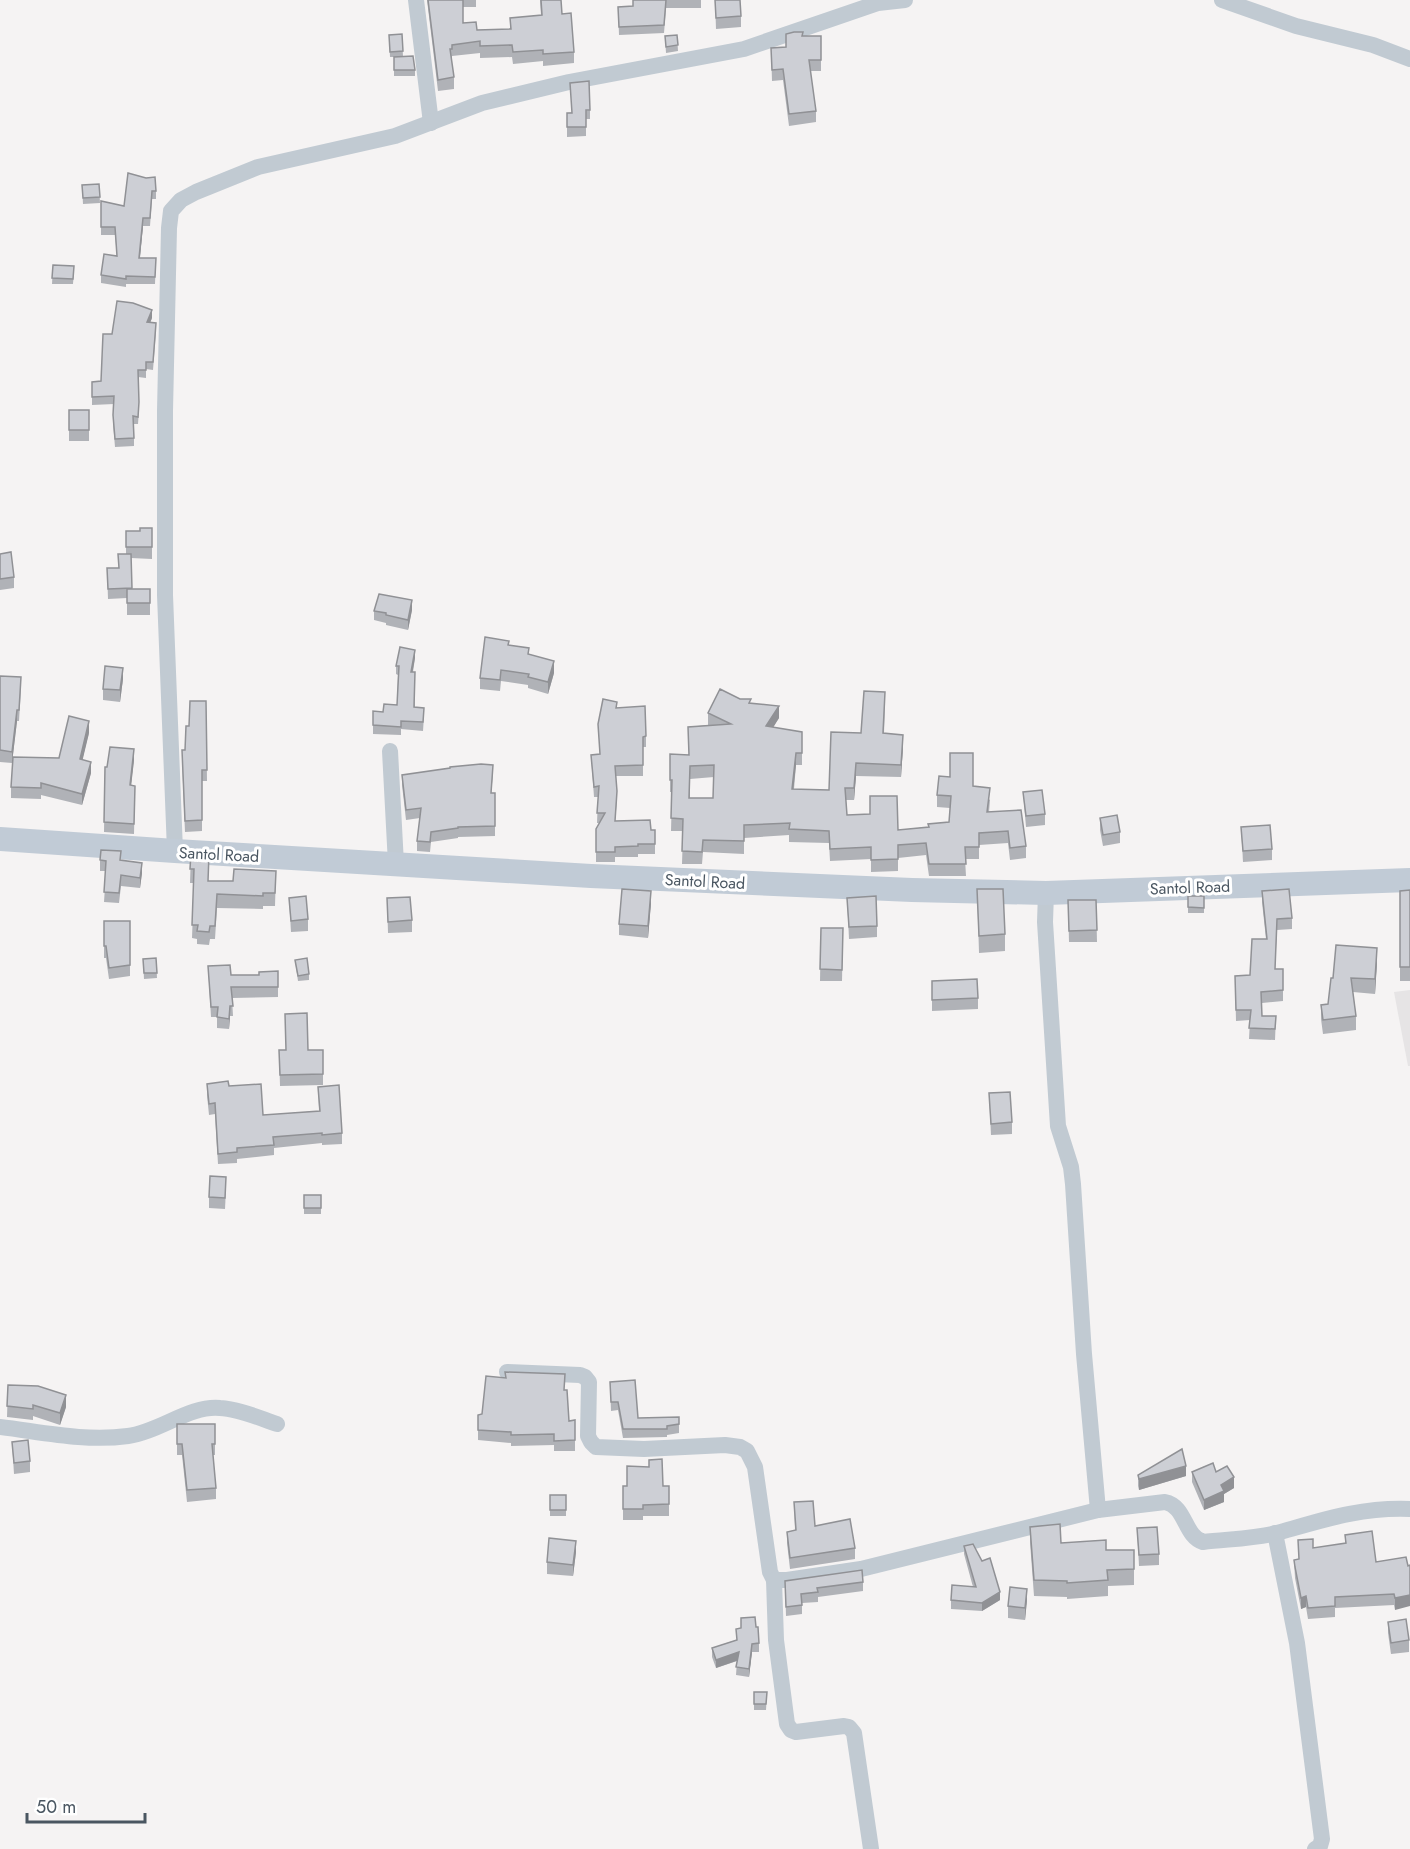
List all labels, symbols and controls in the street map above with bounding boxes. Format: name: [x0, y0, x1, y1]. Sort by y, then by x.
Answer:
street label: Santol Road: [178, 841, 260, 868]
street label: Santol Road: [664, 868, 746, 895]
street label: Santol Road: [1149, 875, 1231, 900]
scale bar: [27, 1786, 146, 1824]
text: 50 m: [36, 1794, 76, 1820]

